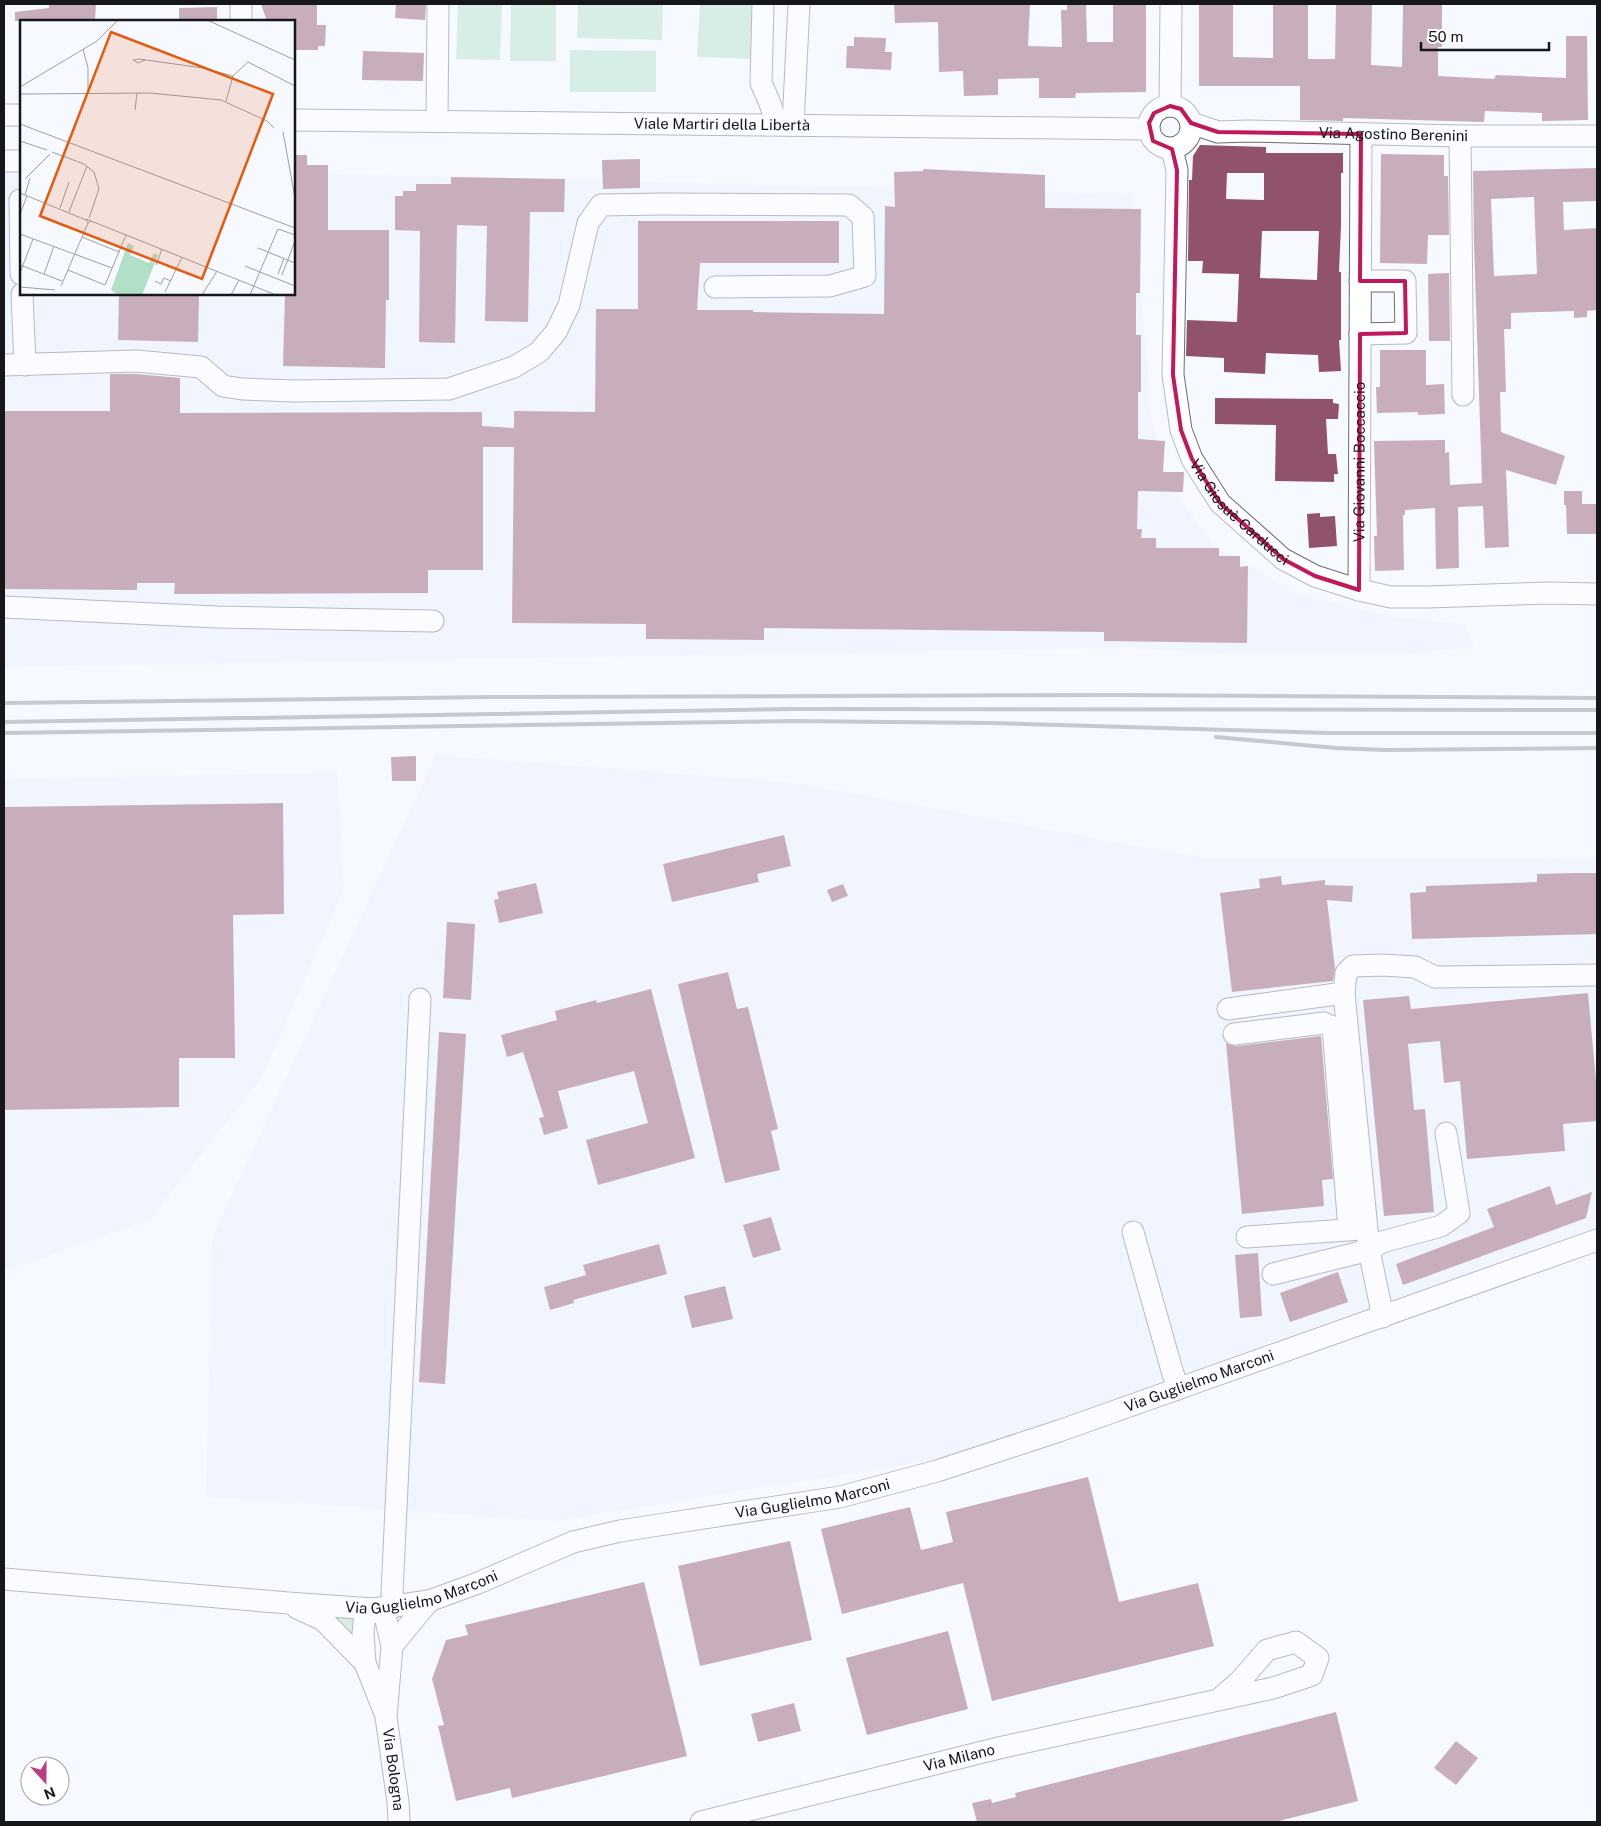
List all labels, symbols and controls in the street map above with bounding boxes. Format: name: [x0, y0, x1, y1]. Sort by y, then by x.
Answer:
inset map: [20, 20, 295, 295]
scale bar: [1421, 20, 1548, 52]
text: 50 m: [1428, 28, 1463, 45]
street label: Viale Martiri della Libertà: [634, 115, 810, 133]
street label: Via Agostino Berenini: [1319, 124, 1468, 144]
street label: Via Giovanni Boccaccio: [1350, 382, 1368, 542]
street label: Via Giosuè Carducci: [1186, 456, 1292, 568]
street label: Via Guglielmo Marconi: [1122, 1346, 1276, 1415]
street label: Via Guglielmo Marconi: [734, 1475, 892, 1521]
street label: Via Guglielmo Marconi: [345, 1567, 500, 1617]
street label: Via Bologna: [380, 1727, 407, 1811]
street label: Via Milano: [922, 1740, 996, 1774]
north arrow: [20, 1756, 70, 1806]
text: N: [42, 1784, 58, 1803]

